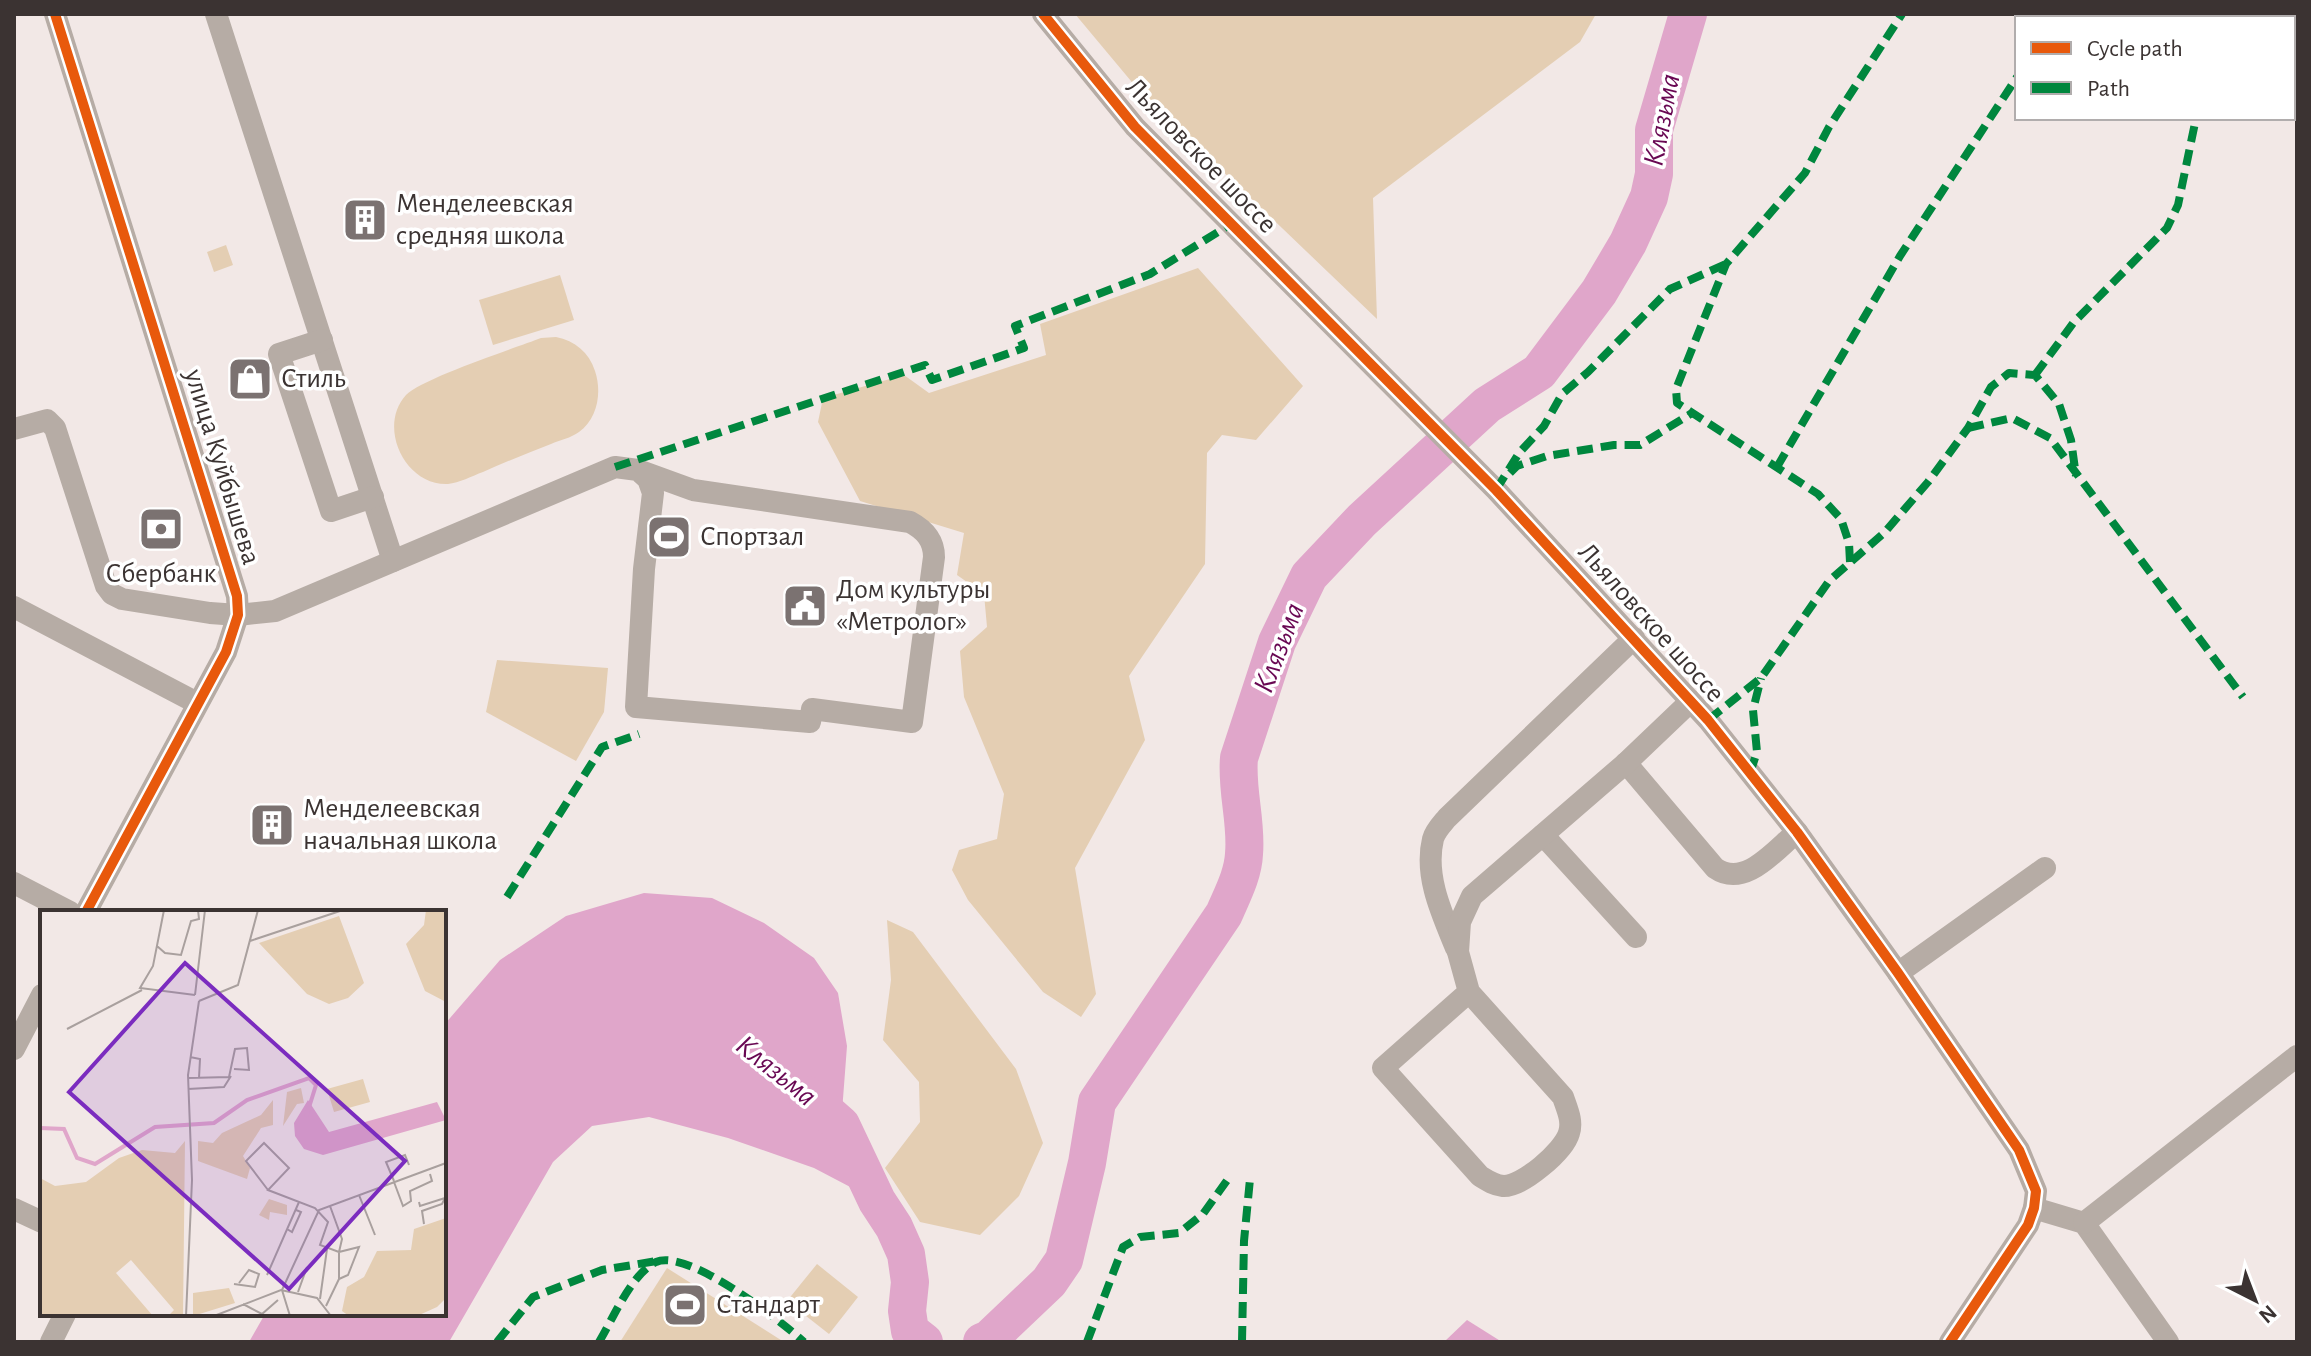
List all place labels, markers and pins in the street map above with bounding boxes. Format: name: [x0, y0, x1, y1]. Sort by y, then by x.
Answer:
place label: Менделеевская средняя школа: [396, 190, 574, 250]
building icon: Менделеевская средняя школа: [341, 196, 389, 244]
shop icon: Стиль: [226, 355, 274, 403]
place label: Стиль: [281, 365, 346, 393]
bank icon: Сбербанк: [137, 505, 185, 553]
sports icon: Спортзал: [645, 513, 693, 561]
place label: Спортзал: [700, 523, 804, 551]
place label: Сбербанк: [106, 560, 217, 588]
place label: Дом культуры «Метролог»: [836, 576, 991, 636]
public building icon: Дом культуры «Метролог»: [781, 582, 829, 630]
place label: Менделеевская начальная школа: [303, 795, 497, 855]
building icon: Менделеевская начальная школа: [248, 801, 296, 849]
sports icon: Стандарт: [661, 1281, 709, 1329]
place label: Стандарт: [716, 1291, 821, 1319]

